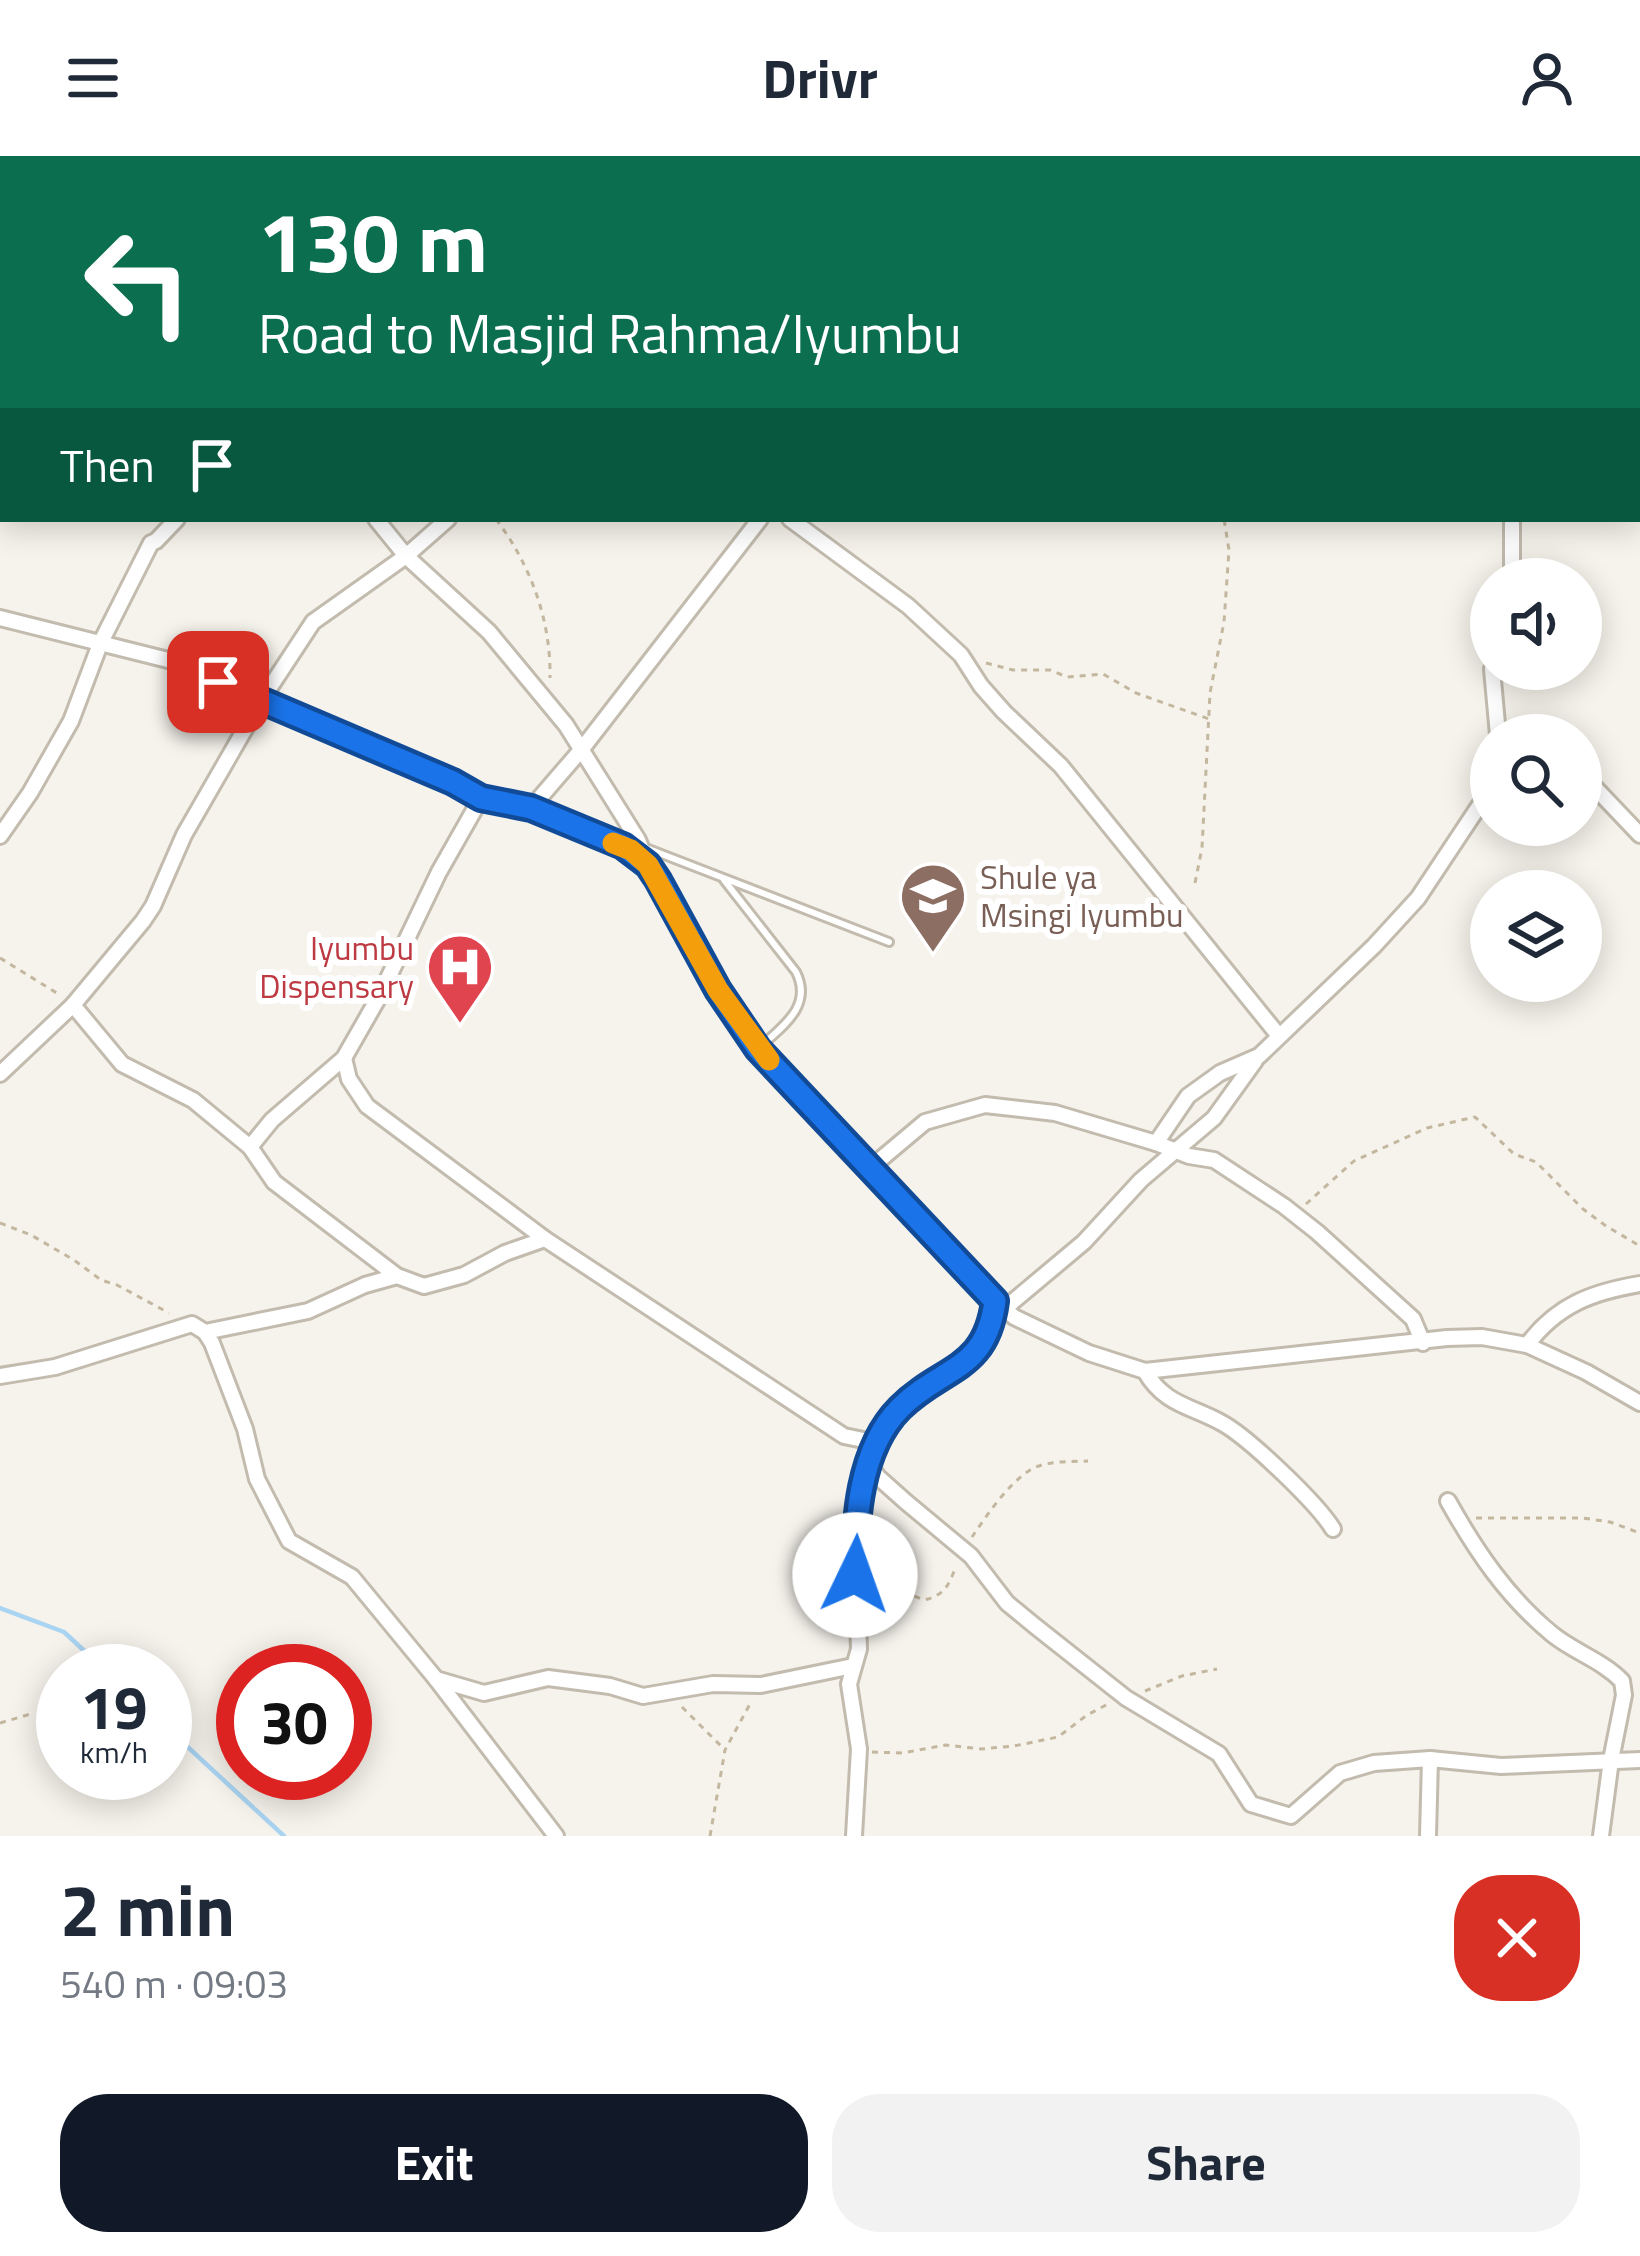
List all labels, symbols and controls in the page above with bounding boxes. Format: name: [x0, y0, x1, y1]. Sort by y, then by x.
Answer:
text: Drivr: [762, 37, 878, 119]
icon: menu: [60, 45, 126, 111]
icon: person: [1514, 45, 1580, 111]
text: 130 m: [258, 177, 488, 305]
icon: left: [60, 204, 216, 360]
text: Road to Masjid Rahma/Iyumbu: [258, 292, 962, 374]
text: Then: [60, 431, 155, 499]
icon: arrive: [179, 432, 245, 498]
map controls: [1470, 558, 1602, 1002]
button: sound: [1470, 558, 1602, 690]
pin: [167, 631, 269, 733]
icon: arrive: [185, 649, 251, 715]
button: search: [1470, 714, 1602, 846]
place label: Shule ya Msingi Iyumbu: [980, 852, 1184, 940]
school or university icon: Shule ya Msingi Iyumbu: [898, 861, 968, 955]
button: layers: [1470, 870, 1602, 1002]
place label: Iyumbu Dispensary: [259, 923, 414, 1011]
hospital icon: Iyumbu Dispensary: [425, 932, 495, 1026]
position arrow: [792, 1512, 918, 1638]
speed limit sign: 30: [216, 1644, 372, 1800]
text: 19: [80, 1661, 148, 1752]
text: km/h: [80, 1729, 148, 1775]
text: 2 min: [60, 1854, 235, 1964]
button: close: [1454, 1875, 1580, 2001]
text: 540 m · 09:03: [60, 1954, 288, 2013]
button: Exit: [60, 2094, 808, 2232]
button: Share: [832, 2094, 1580, 2232]

